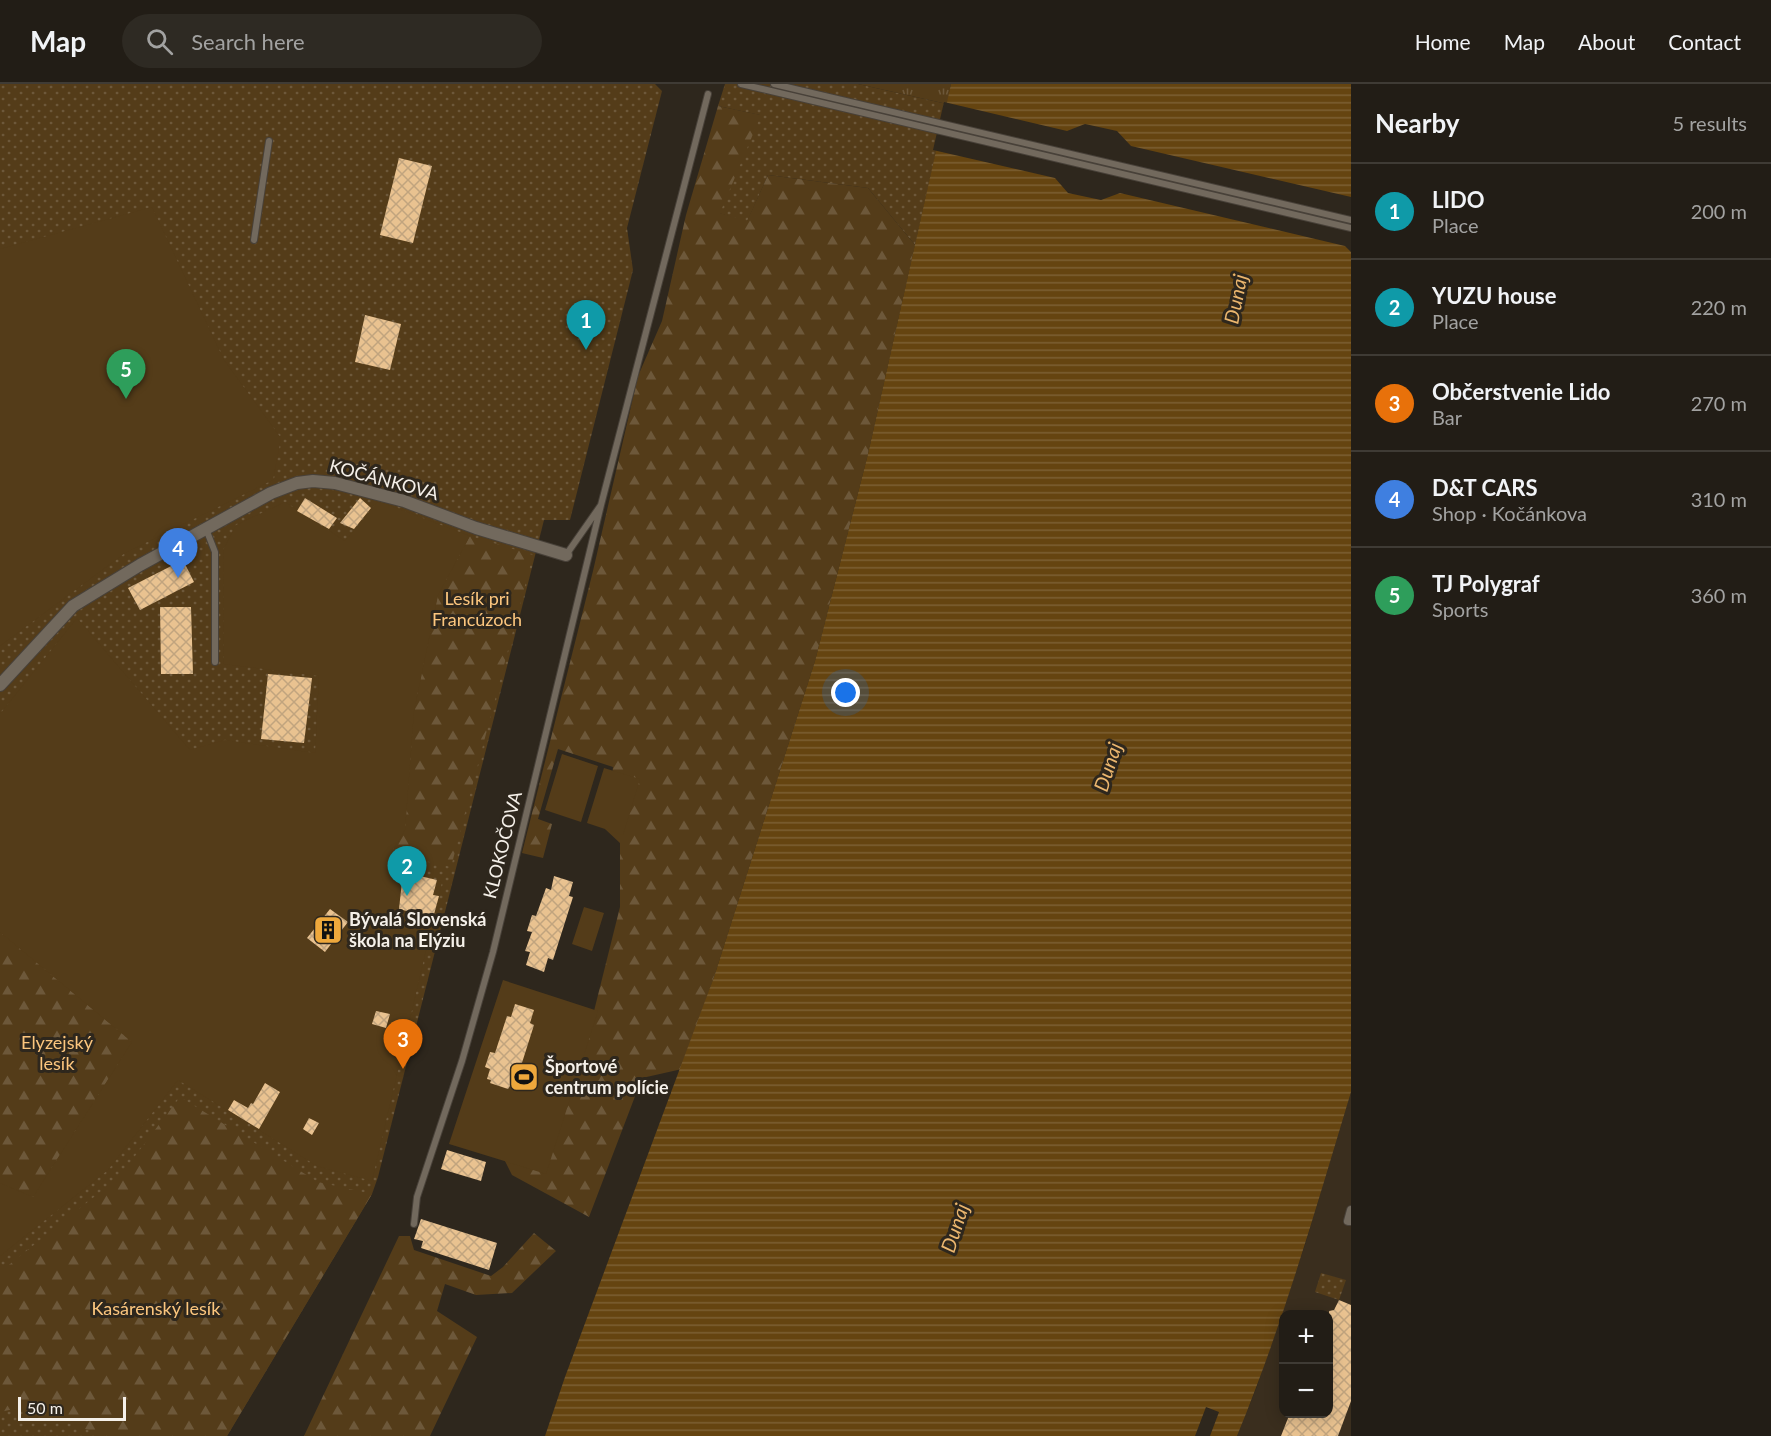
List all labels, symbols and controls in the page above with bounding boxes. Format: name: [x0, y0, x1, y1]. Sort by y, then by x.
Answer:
search box: [122, 14, 542, 68]
text: Map: [30, 24, 86, 58]
icon: search: [143, 25, 176, 58]
text: Search here: [191, 28, 305, 55]
text: Home: [1415, 29, 1471, 54]
text: Map: [1504, 29, 1545, 54]
text: About: [1578, 29, 1635, 54]
text: Contact: [1668, 29, 1741, 54]
text: Nearby: [1375, 107, 1460, 139]
text: 5 results: [1672, 111, 1747, 135]
text: LIDO: [1432, 186, 1484, 213]
text: 1: [1389, 199, 1400, 223]
text: 200 m: [1691, 199, 1747, 223]
text: Place: [1432, 213, 1479, 237]
water label: Dunaj: [1218, 272, 1252, 326]
text: YUZU house: [1432, 282, 1556, 309]
text: 2: [1389, 295, 1400, 319]
text: 220 m: [1691, 295, 1747, 319]
pin: 1: [566, 300, 606, 350]
text: Place: [1432, 309, 1479, 333]
pin: 5: [106, 350, 146, 399]
text: Občerstvenie Lido: [1432, 378, 1611, 405]
text: 3: [1389, 391, 1400, 415]
text: 270 m: [1691, 391, 1747, 415]
text: Bar: [1432, 405, 1462, 429]
street label: KOČÁNKOVA: [327, 454, 442, 504]
text: D&T CARS: [1432, 474, 1537, 501]
text: 4: [1389, 487, 1400, 511]
text: 310 m: [1691, 487, 1747, 511]
text: Shop · Kočánkova: [1432, 501, 1587, 525]
pin: 4: [158, 528, 198, 578]
text: TJ Polygraf: [1432, 570, 1540, 597]
text: 5: [1389, 583, 1400, 607]
text: 360 m: [1691, 583, 1747, 607]
park label: Lesík pri Francúzoch: [432, 587, 522, 630]
text: Sports: [1432, 597, 1488, 621]
your location: [831, 678, 860, 707]
water label: Dunaj: [1088, 739, 1126, 794]
street label: KLOKOČOVA: [478, 788, 526, 901]
pin: 2: [388, 846, 426, 896]
place label: Bývalá Slovenská škola na Elýziu: [349, 908, 486, 951]
building icon: Bývalá Slovenská škola na Elýziu: [312, 914, 344, 946]
pin: 3: [384, 1020, 422, 1069]
park label: Elyzejský lesík: [21, 1031, 94, 1074]
place label: Športové centrum polície: [545, 1055, 669, 1098]
sports icon: Športové centrum polície: [508, 1061, 540, 1093]
water label: Dunaj: [935, 1200, 973, 1255]
park label: Kasárenský lesík: [92, 1297, 221, 1319]
map controls: [1279, 1310, 1333, 1418]
button: +: [1279, 1310, 1333, 1364]
button: −: [1279, 1364, 1333, 1418]
scale bar: [18, 1394, 126, 1422]
text: 50 m: [27, 1398, 63, 1417]

